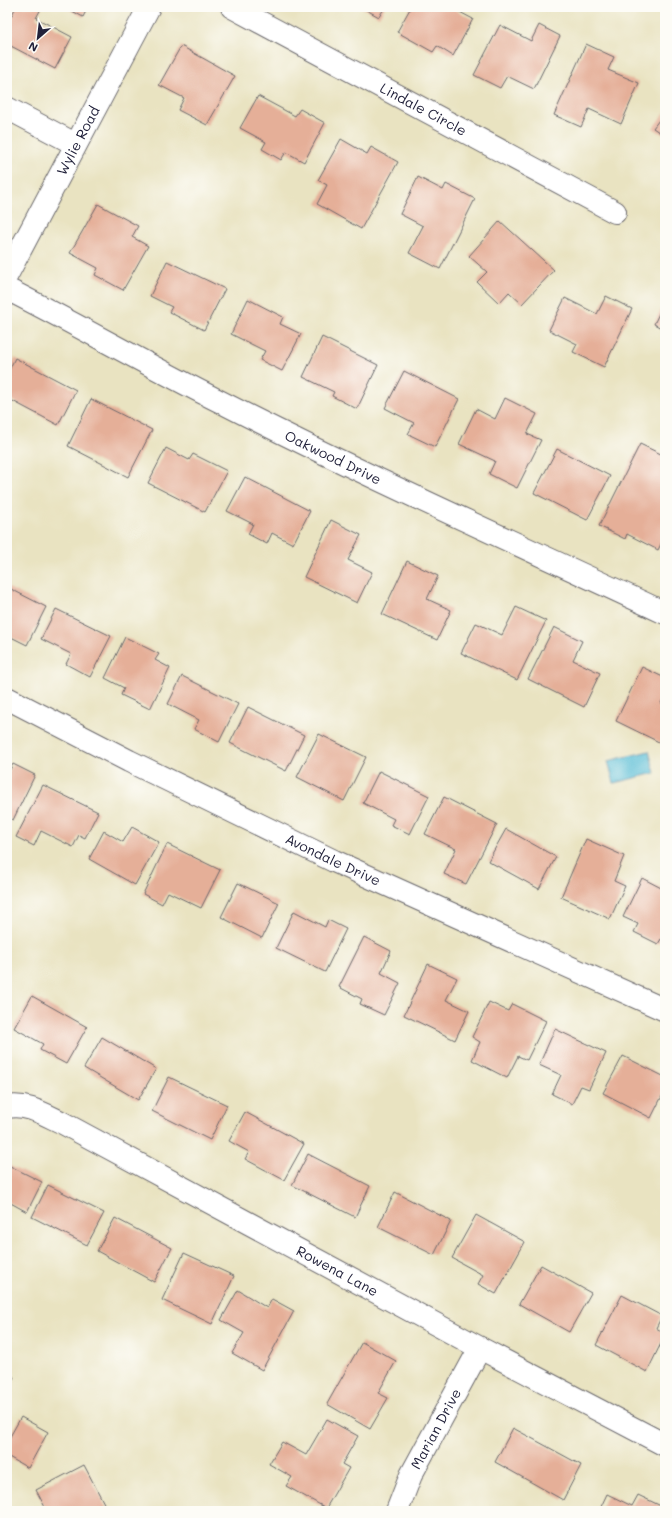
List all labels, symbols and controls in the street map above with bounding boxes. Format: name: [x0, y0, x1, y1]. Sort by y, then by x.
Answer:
north arrow: [18, 18, 58, 58]
text: N: [26, 39, 40, 56]
street label: Lindale Circle: [377, 78, 470, 140]
street label: Wylie Road: [52, 103, 104, 178]
street label: Oakwood Drive: [282, 426, 385, 488]
street label: Avondale Drive: [282, 829, 384, 890]
street label: Rowena Lane: [293, 1241, 382, 1300]
street label: Marian Drive: [406, 1385, 465, 1472]

